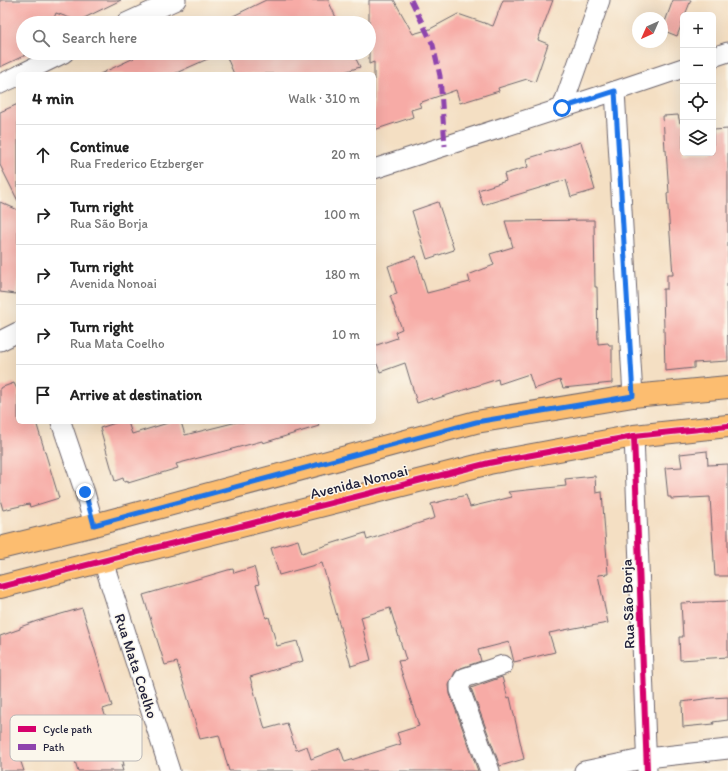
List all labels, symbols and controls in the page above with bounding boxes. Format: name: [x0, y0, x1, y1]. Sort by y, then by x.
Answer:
north arrow: [632, 12, 668, 48]
map controls: [680, 12, 716, 156]
button: +: [680, 12, 716, 48]
search box: [16, 16, 376, 60]
icon: search: [30, 27, 52, 49]
text: Search here: [62, 29, 137, 47]
button: −: [680, 48, 716, 84]
button: locate: [680, 84, 716, 120]
text: 4 min: [32, 88, 74, 108]
text: Walk · 310 m: [288, 91, 360, 106]
route start: [553, 99, 571, 117]
button: layers: [680, 120, 716, 156]
text: Continue: [70, 138, 129, 156]
icon: ahead: [32, 144, 54, 166]
text: 20 m: [331, 147, 360, 162]
text: Rua Frederico Etzberger: [70, 156, 204, 171]
text: Turn right: [70, 198, 134, 216]
icon: right: [32, 204, 54, 226]
text: 100 m: [324, 207, 360, 222]
text: Rua São Borja: [70, 216, 148, 231]
text: Turn right: [70, 258, 134, 276]
icon: right: [32, 264, 54, 286]
text: 180 m: [325, 267, 360, 282]
text: Avenida Nonoai: [70, 276, 157, 291]
text: Turn right: [70, 318, 134, 336]
icon: right: [32, 324, 54, 346]
text: 10 m: [332, 327, 360, 342]
text: Rua Mata Coelho: [70, 336, 165, 351]
icon: arrive: [32, 384, 54, 406]
text: Arrive at destination: [70, 386, 202, 404]
street label: Avenida Nonoai: [308, 461, 410, 503]
route end: [76, 483, 94, 501]
street label: Rua São Borja: [617, 558, 639, 649]
street label: Rua Mata Coelho: [111, 611, 161, 721]
legend: [10, 715, 142, 761]
text: Cycle path: [43, 723, 92, 736]
text: Path: [43, 741, 65, 754]

